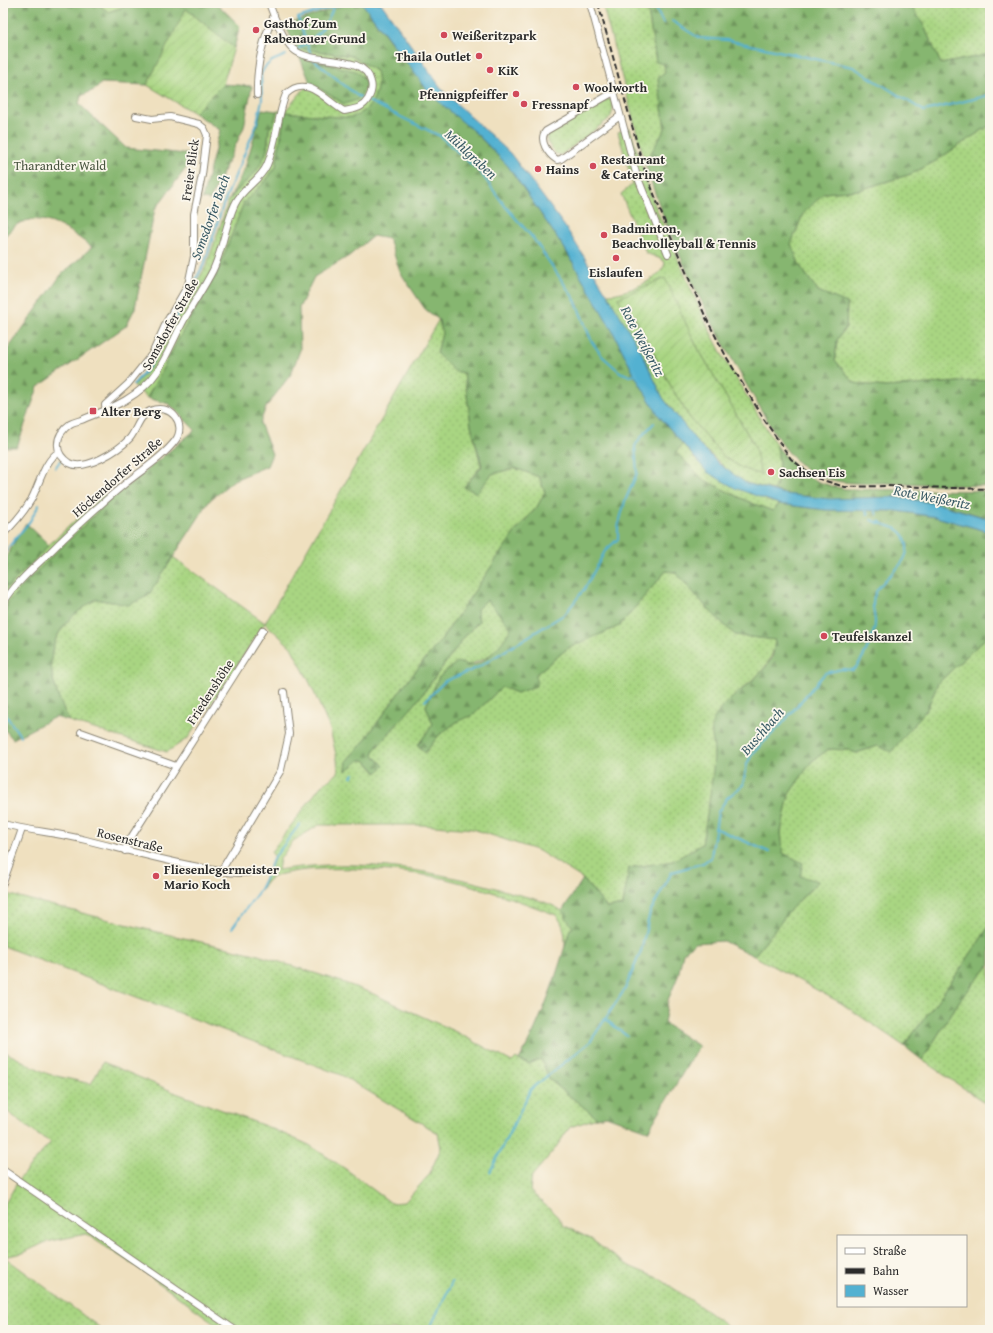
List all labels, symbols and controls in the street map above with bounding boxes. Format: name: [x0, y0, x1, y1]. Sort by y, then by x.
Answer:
place label: Gasthof Zum Rabenauer Grund: [264, 14, 366, 48]
marker: Gasthof Zum Rabenauer Grund: [251, 25, 261, 35]
place label: Weißeritzpark: [452, 26, 537, 45]
marker: Weißeritzpark: [439, 30, 449, 40]
place label: Thaila Outlet: [396, 47, 471, 66]
marker: Thaila Outlet: [474, 51, 484, 61]
place label: KiK: [498, 61, 519, 80]
marker: KiK: [485, 65, 495, 75]
place label: Woolworth: [584, 78, 647, 97]
marker: Woolworth: [571, 82, 581, 92]
place label: Pfennigpfeiffer: [419, 85, 508, 104]
marker: Pfennigpfeiffer: [511, 89, 521, 99]
place label: Fressnapf: [532, 95, 590, 114]
marker: Fressnapf: [519, 99, 529, 109]
water label: Mühlgraben: [440, 124, 502, 184]
street label: Freier Blick: [176, 137, 204, 202]
place label: Restaurant & Catering: [601, 150, 665, 184]
park label: Tharandter Wald: [14, 156, 106, 175]
place label: Hains: [546, 160, 579, 179]
marker: Restaurant & Catering: [588, 161, 598, 171]
marker: Hains: [533, 164, 543, 174]
water label: Somsdorfer Bach: [185, 172, 235, 262]
place label: Badminton, Beachvolleyball & Tennis: [612, 219, 757, 253]
marker: Badminton, Beachvolleyball & Tennis: [599, 230, 609, 240]
marker: Eislaufen: [611, 253, 621, 263]
place label: Eislaufen: [589, 263, 643, 282]
street label: Somsdorfer Straße: [137, 275, 203, 373]
water label: Rote Weißeritz: [616, 301, 670, 380]
place label: Alter Berg: [101, 402, 161, 421]
marker: Alter Berg: [88, 406, 98, 416]
street label: Höckendorfer Straße: [68, 432, 166, 522]
place label: Sachsen Eis: [779, 463, 845, 482]
marker: Sachsen Eis: [766, 467, 776, 477]
water label: Rote Weißeritz: [891, 480, 973, 514]
place label: Teufelskanzel: [832, 627, 912, 646]
marker: Teufelskanzel: [819, 631, 829, 641]
street label: Friedenshöhe: [182, 656, 238, 728]
water label: Buschbach: [735, 703, 788, 760]
street label: Rosenstraße: [95, 823, 165, 857]
place label: Fliesenlegermeister Mario Koch: [164, 860, 279, 894]
marker: Fliesenlegermeister Mario Koch: [151, 871, 161, 881]
legend: [837, 1235, 967, 1307]
text: Straße: [873, 1242, 907, 1259]
text: Bahn: [873, 1262, 899, 1279]
text: Wasser: [873, 1282, 909, 1299]

